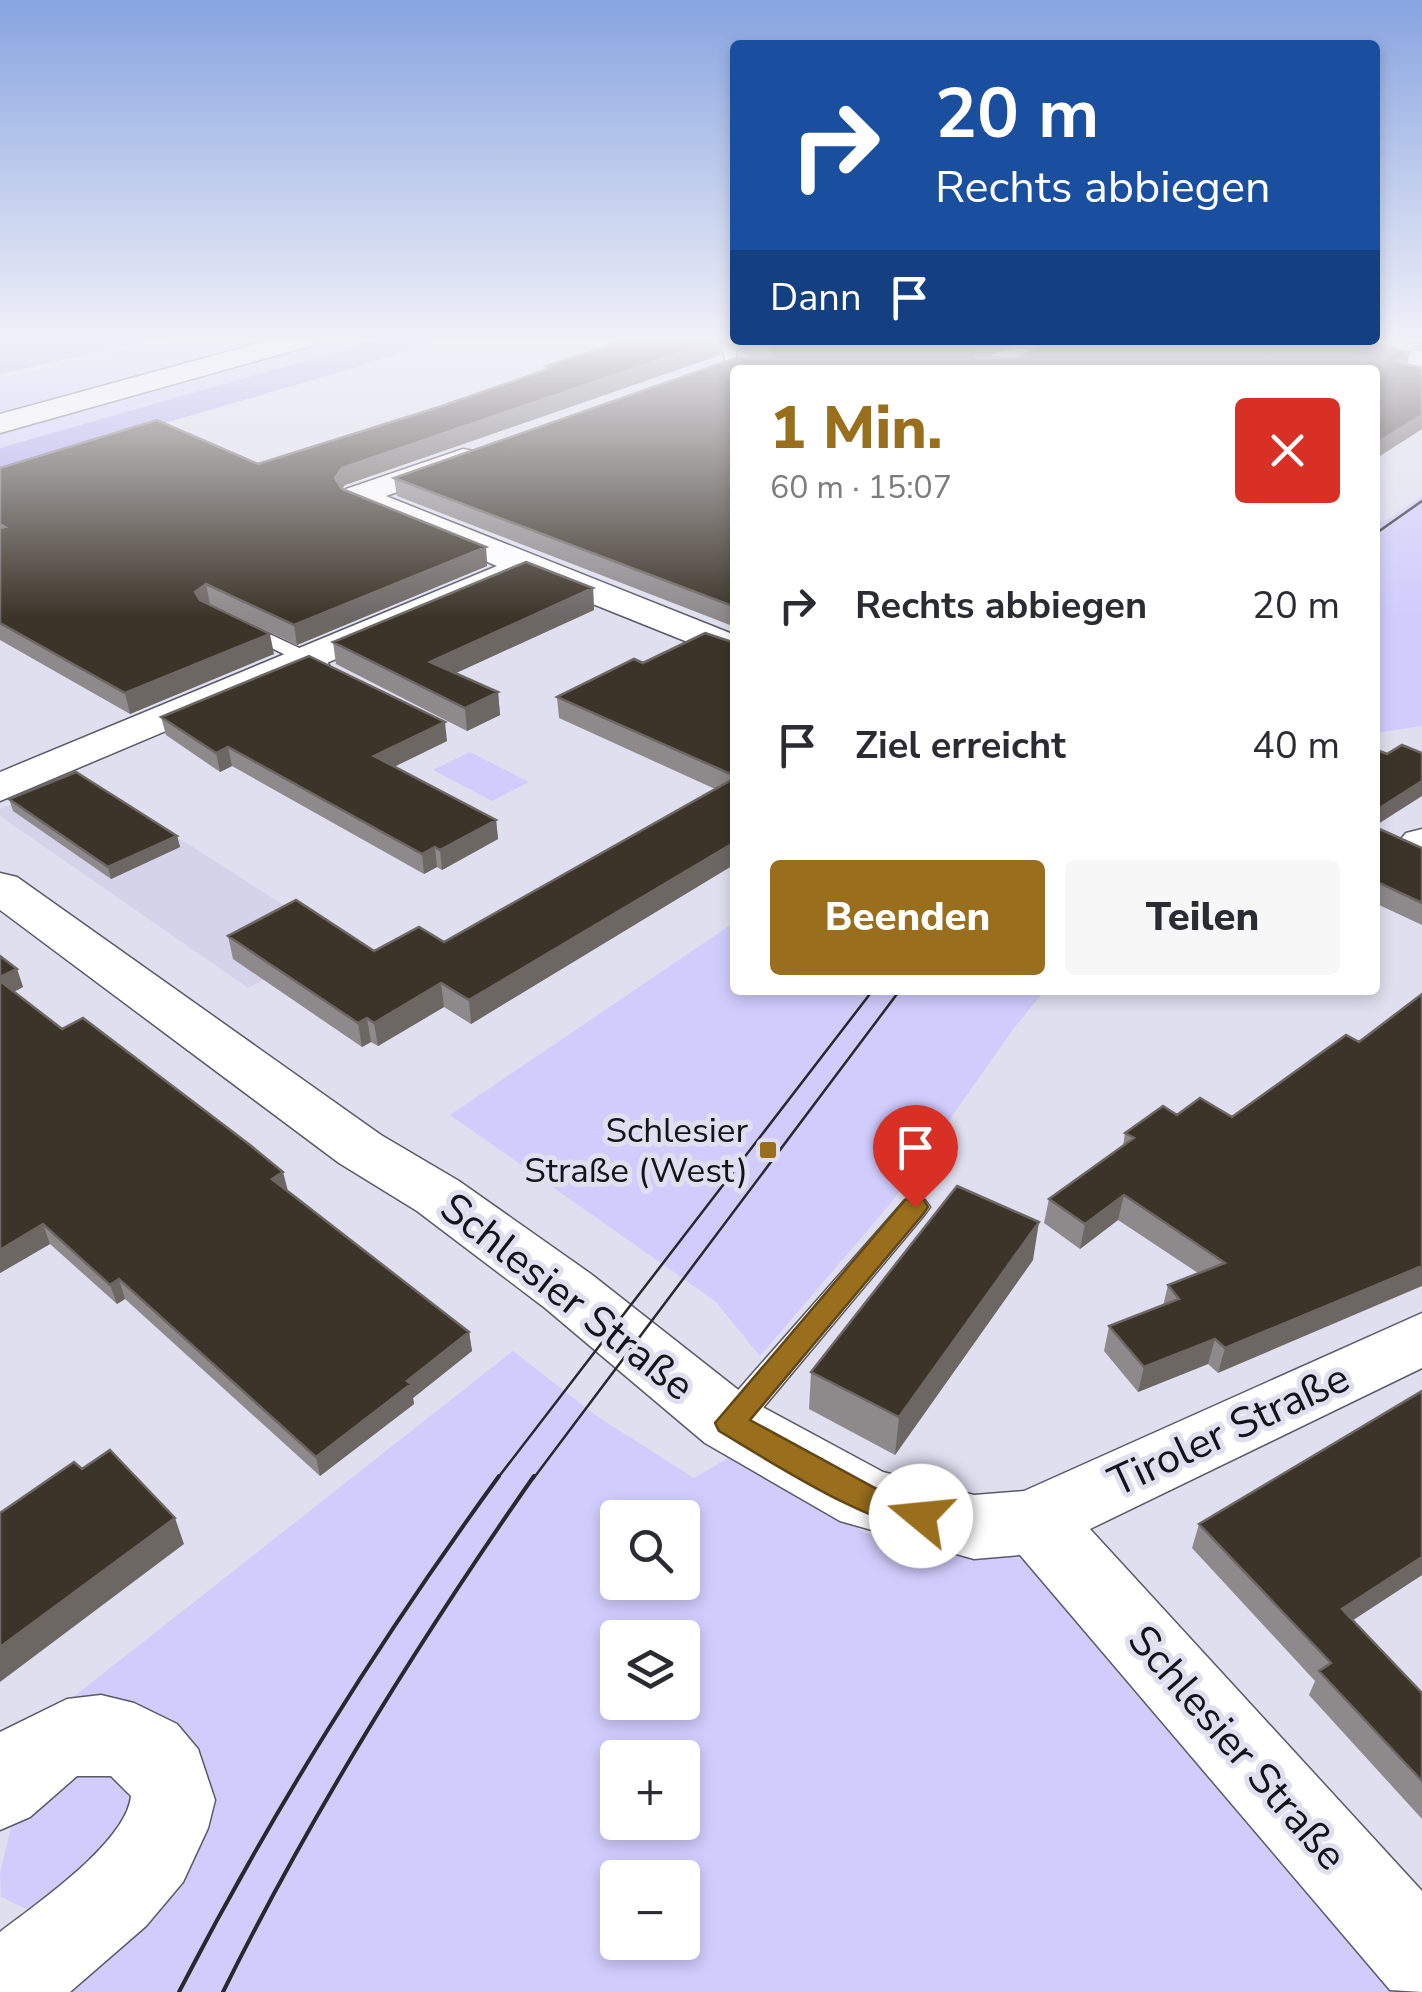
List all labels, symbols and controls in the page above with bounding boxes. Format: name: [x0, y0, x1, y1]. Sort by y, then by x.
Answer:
text: 20 m: [935, 66, 1099, 162]
icon: right: [770, 80, 900, 210]
text: Rechts abbiegen: [935, 157, 1270, 218]
icon: arrive: [882, 270, 937, 325]
text: Dann: [770, 272, 862, 323]
text: 1 Min.: [770, 387, 943, 469]
button: close: [1235, 398, 1340, 503]
text: 60 m · 15:07: [770, 466, 952, 509]
icon: right: [770, 578, 825, 633]
text: Rechts abbiegen: [855, 580, 1147, 631]
text: 20 m: [1252, 580, 1340, 631]
icon: arrive: [770, 718, 825, 773]
text: Ziel erreicht: [855, 720, 1066, 771]
text: 40 m: [1252, 720, 1340, 771]
button: Beenden: [770, 860, 1045, 975]
button: Teilen: [1065, 860, 1340, 975]
pin: [873, 1105, 958, 1208]
place label: Schlesier Straße (West): [524, 1107, 748, 1194]
icon: arrive: [888, 1120, 943, 1175]
marker: Schlesier Straße (West): [757, 1139, 779, 1161]
street label: Schlesier Straße: [428, 1180, 706, 1414]
street label: Tiroler Straße: [1099, 1349, 1359, 1511]
position arrow: [869, 1464, 973, 1568]
map controls: [600, 1500, 700, 1960]
button: search: [600, 1500, 700, 1600]
street label: Schlesier Straße: [1115, 1613, 1359, 1883]
button: layers: [600, 1620, 700, 1720]
button: +: [600, 1740, 700, 1840]
button: −: [600, 1860, 700, 1960]

